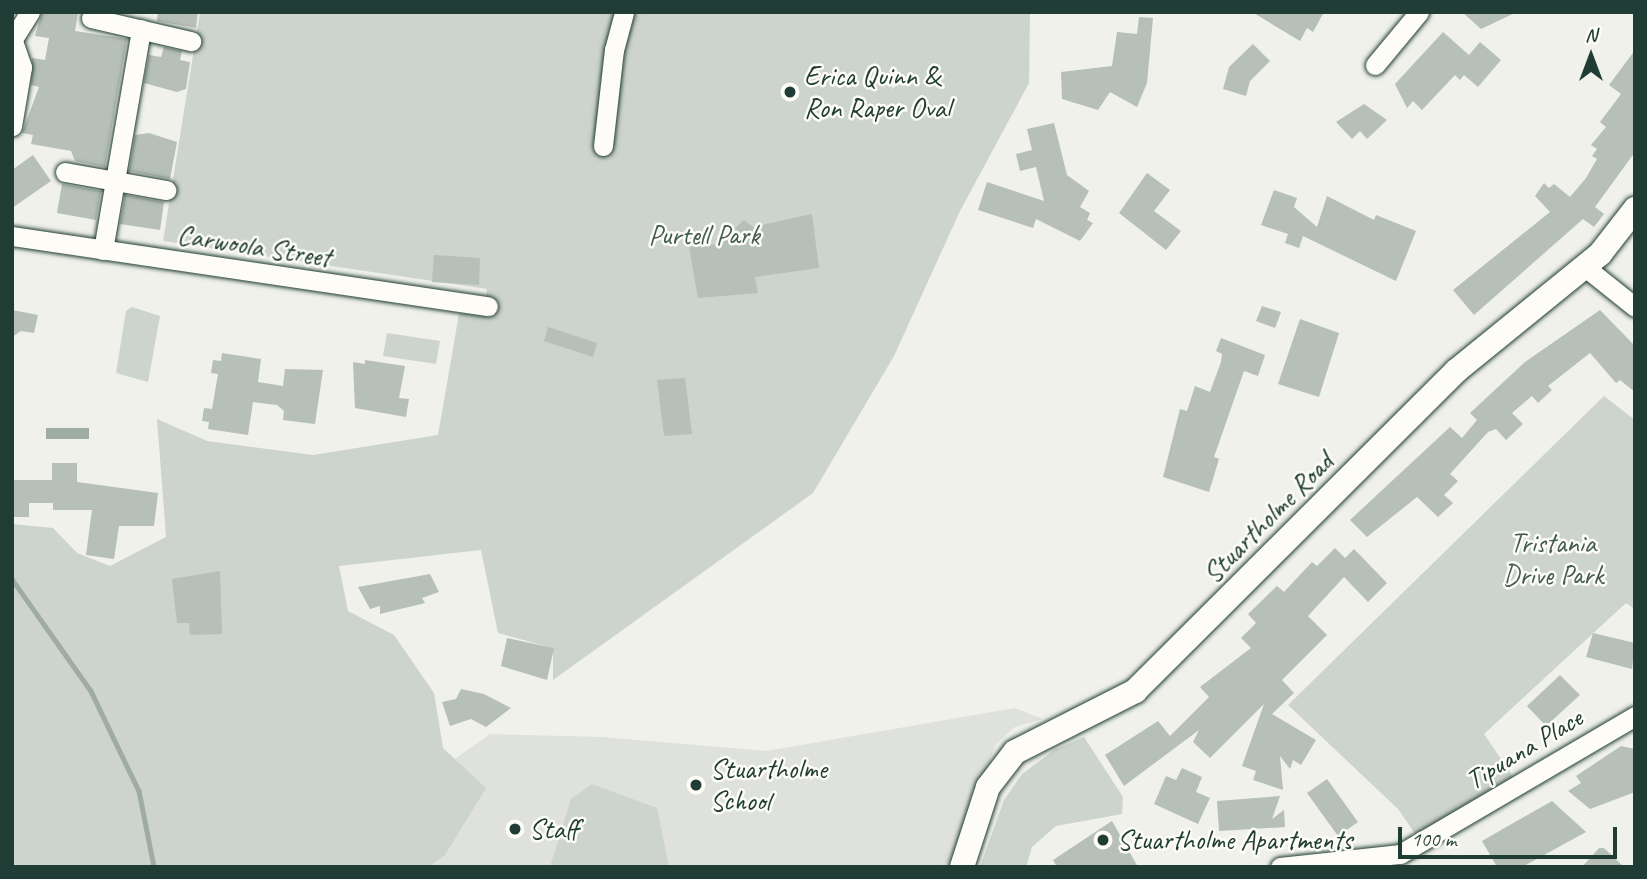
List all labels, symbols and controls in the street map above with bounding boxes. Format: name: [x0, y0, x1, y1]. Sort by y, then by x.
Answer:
north arrow: [1556, 21, 1626, 91]
text: N: [1585, 23, 1597, 47]
place label: Erica Quinn & Ron Raper Oval: [804, 59, 952, 125]
marker: Erica Quinn & Ron Raper Oval: [782, 84, 798, 100]
street label: Carwoola Street: [175, 217, 333, 275]
park label: Purtell Park: [648, 218, 760, 252]
street label: Stuartholme Road: [1196, 446, 1340, 590]
park label: Tristania Drive Park: [1502, 526, 1604, 592]
street label: Tipuana Place: [1459, 701, 1589, 797]
place label: Stuartholme School: [710, 752, 827, 818]
marker: Stuartholme School: [688, 777, 704, 793]
place label: Staff: [529, 812, 579, 846]
scale bar: [1402, 812, 1621, 856]
marker: Staff: [507, 821, 523, 837]
place label: Stuartholme Apartments: [1117, 823, 1353, 857]
text: 100 m: [1411, 826, 1456, 852]
marker: Stuartholme Apartments: [1095, 832, 1111, 848]

